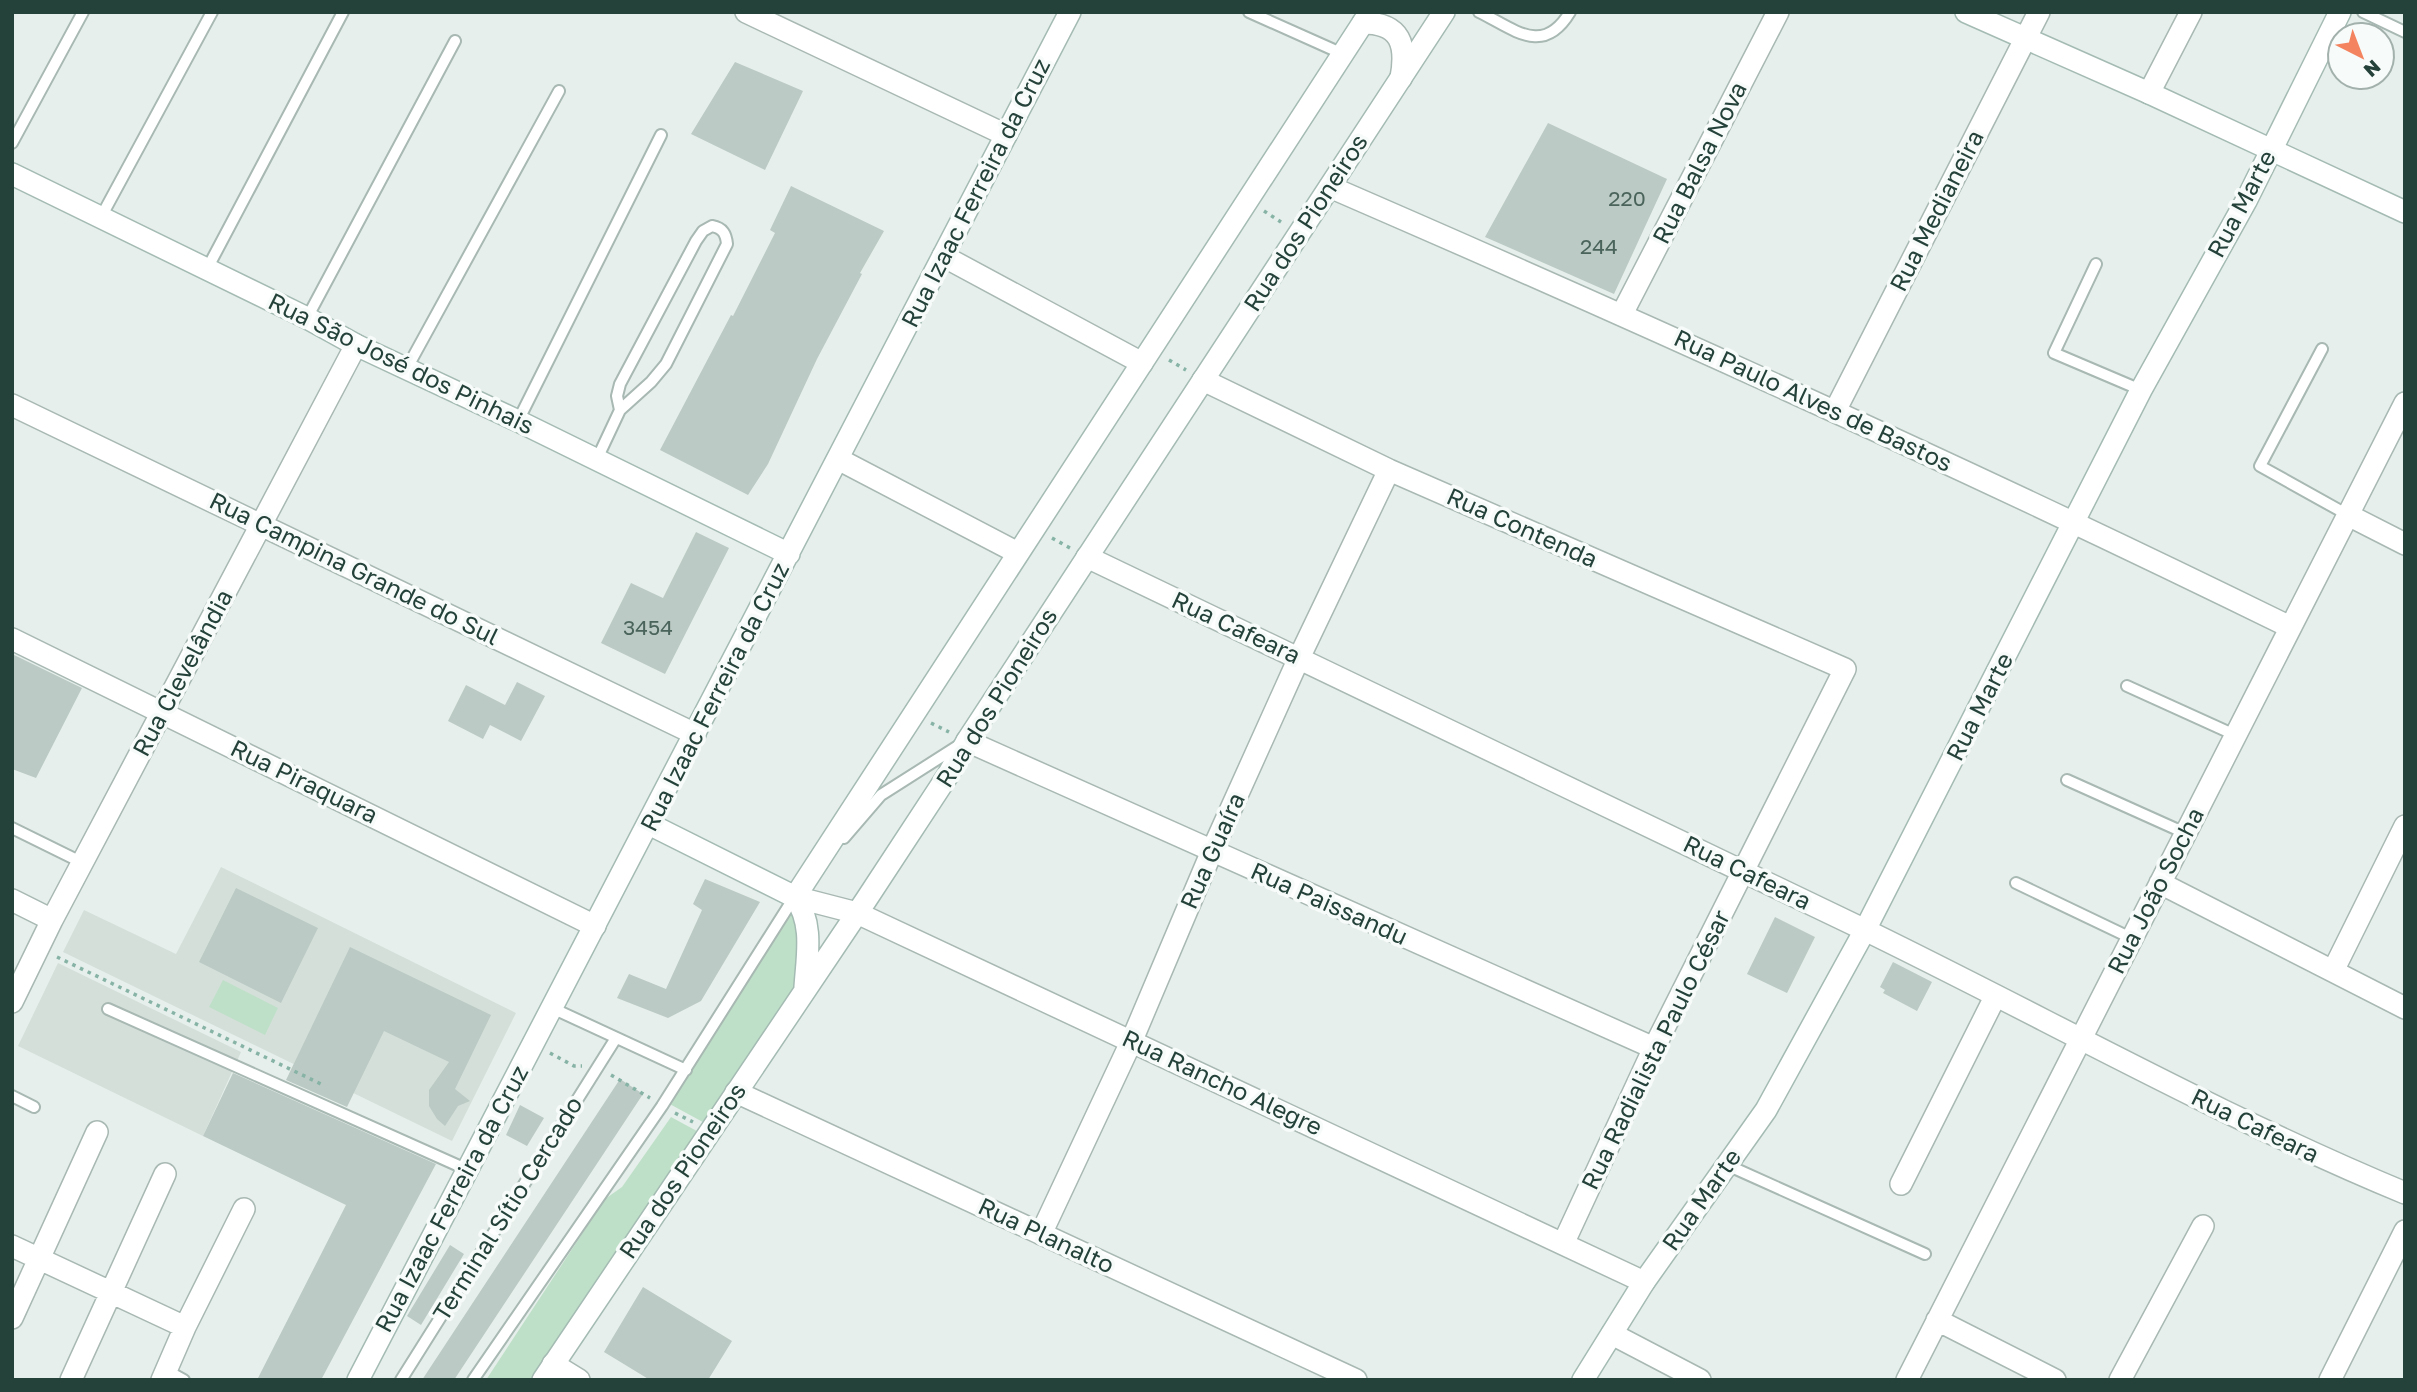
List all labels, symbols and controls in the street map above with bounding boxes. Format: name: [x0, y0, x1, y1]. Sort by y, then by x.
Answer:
north arrow: [2326, 21, 2396, 91]
street label: Rua Izaac Ferreira da Cruz: [894, 53, 1055, 332]
text: N: [2360, 56, 2386, 82]
street label: Rua Balsa Nova: [1645, 76, 1752, 248]
street label: Rua Medianeira: [1883, 125, 1989, 296]
street label: Rua dos Pioneiros: [1237, 128, 1373, 316]
street label: Rua Marte: [2200, 145, 2281, 262]
house number: 220: [1608, 185, 1646, 211]
house number: 244: [1580, 233, 1618, 259]
street label: Rua São José dos Pinhais: [264, 286, 539, 440]
street label: Rua Paulo Alves de Bastos: [1670, 322, 1957, 477]
street label: Rua Contenda: [1443, 480, 1602, 573]
street label: Rua Campina Grande do Sul: [205, 485, 504, 650]
street label: Rua Izaac Ferreira da Cruz: [633, 557, 794, 836]
street label: Rua Clevelândia: [126, 584, 238, 761]
street label: Rua Cafeara: [1168, 584, 1306, 669]
street label: Rua dos Pioneiros: [929, 602, 1063, 792]
house number: 3454: [623, 614, 673, 640]
street label: Rua Marte: [1939, 647, 2018, 765]
street label: Rua Piraquara: [226, 732, 383, 829]
street label: Rua Guaíra: [1173, 788, 1250, 913]
street label: Rua João Socha: [2100, 802, 2209, 978]
street label: Rua Cafeara: [1679, 828, 1816, 915]
street label: Rua Paissandu: [1247, 855, 1412, 950]
street label: Rua Radialista Paulo César: [1574, 905, 1735, 1194]
street label: Rua Rancho Alegre: [1118, 1023, 1327, 1141]
street label: Rua Izaac Ferreira da Cruz: [368, 1060, 533, 1337]
street label: Rua dos Pioneiros: [612, 1077, 751, 1264]
street label: Rua Cafeara: [2187, 1081, 2324, 1168]
street label: Terminal Sítio Cercado: [426, 1091, 588, 1326]
street label: Rua Marte: [1655, 1143, 1746, 1256]
street label: Rua Planalto: [974, 1191, 1119, 1279]

